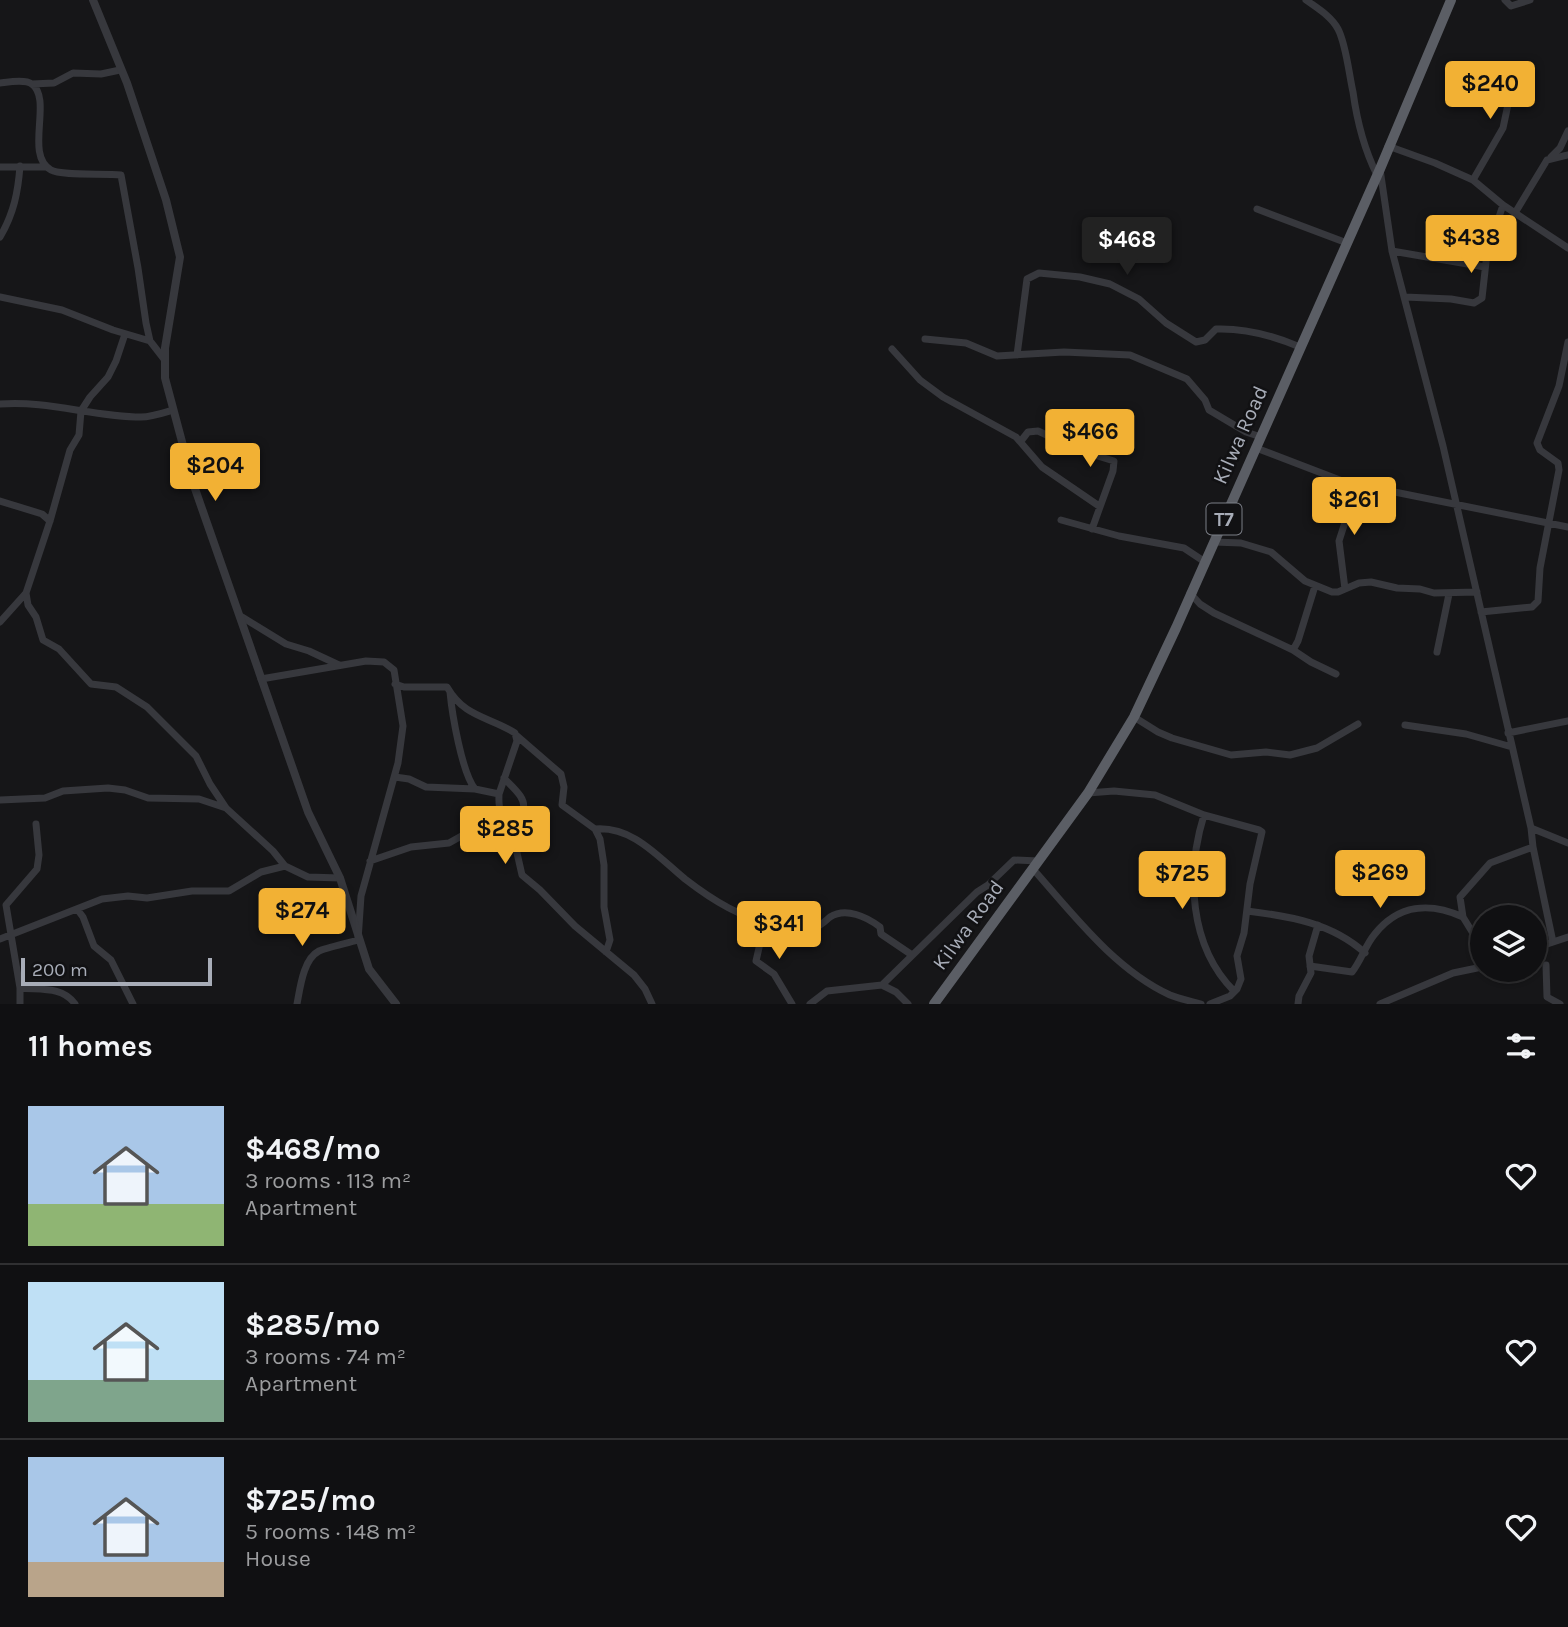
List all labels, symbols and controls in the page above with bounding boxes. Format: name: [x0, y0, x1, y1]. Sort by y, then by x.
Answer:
pin: $240: [1449, 61, 1531, 121]
text: $240: [1461, 70, 1519, 97]
pin: $438: [1430, 216, 1512, 275]
pin: $468: [1086, 218, 1168, 277]
text: $438: [1442, 224, 1500, 251]
text: $468: [1098, 226, 1156, 253]
street label: Kilwa Road: [1208, 382, 1272, 488]
pin: $466: [1049, 410, 1131, 469]
text: $466: [1061, 418, 1119, 445]
pin: $204: [174, 444, 256, 503]
text: $204: [186, 452, 244, 479]
pin: $261: [1313, 477, 1395, 537]
text: $261: [1328, 486, 1380, 513]
road number: T7: [1206, 504, 1242, 534]
pin: $285: [464, 806, 546, 866]
text: $285: [476, 815, 534, 842]
pin: $269: [1339, 850, 1421, 910]
pin: $725: [1141, 852, 1223, 911]
text: $269: [1351, 859, 1409, 886]
text: $725: [1155, 860, 1209, 887]
street label: Kilwa Road: [927, 875, 1009, 975]
pin: $274: [261, 888, 343, 948]
text: $274: [275, 897, 329, 924]
pin: $341: [738, 902, 820, 961]
map controls: [1470, 905, 1547, 982]
button: layers: [1470, 905, 1547, 982]
text: $341: [753, 910, 805, 937]
scale bar: [21, 955, 212, 987]
text: 200 m: [32, 959, 88, 981]
icon: filters: [1502, 1027, 1540, 1065]
text: 11 homes: [28, 1028, 153, 1064]
text: $468/mo: [245, 1131, 381, 1167]
icon: home: [84, 1134, 168, 1218]
icon: heart: [1502, 1157, 1540, 1195]
text: 3 rooms · 113 m²: [245, 1167, 411, 1194]
text: Apartment: [245, 1194, 357, 1221]
text: $285/mo: [245, 1307, 380, 1343]
icon: home: [84, 1310, 168, 1394]
icon: heart: [1502, 1333, 1540, 1371]
text: 3 rooms · 74 m²: [245, 1343, 406, 1370]
text: Apartment: [245, 1370, 357, 1397]
text: $725/mo: [245, 1482, 376, 1518]
icon: home: [84, 1485, 168, 1569]
icon: heart: [1502, 1508, 1540, 1546]
text: 5 rooms · 148 m²: [245, 1518, 416, 1545]
text: House: [245, 1545, 311, 1572]

